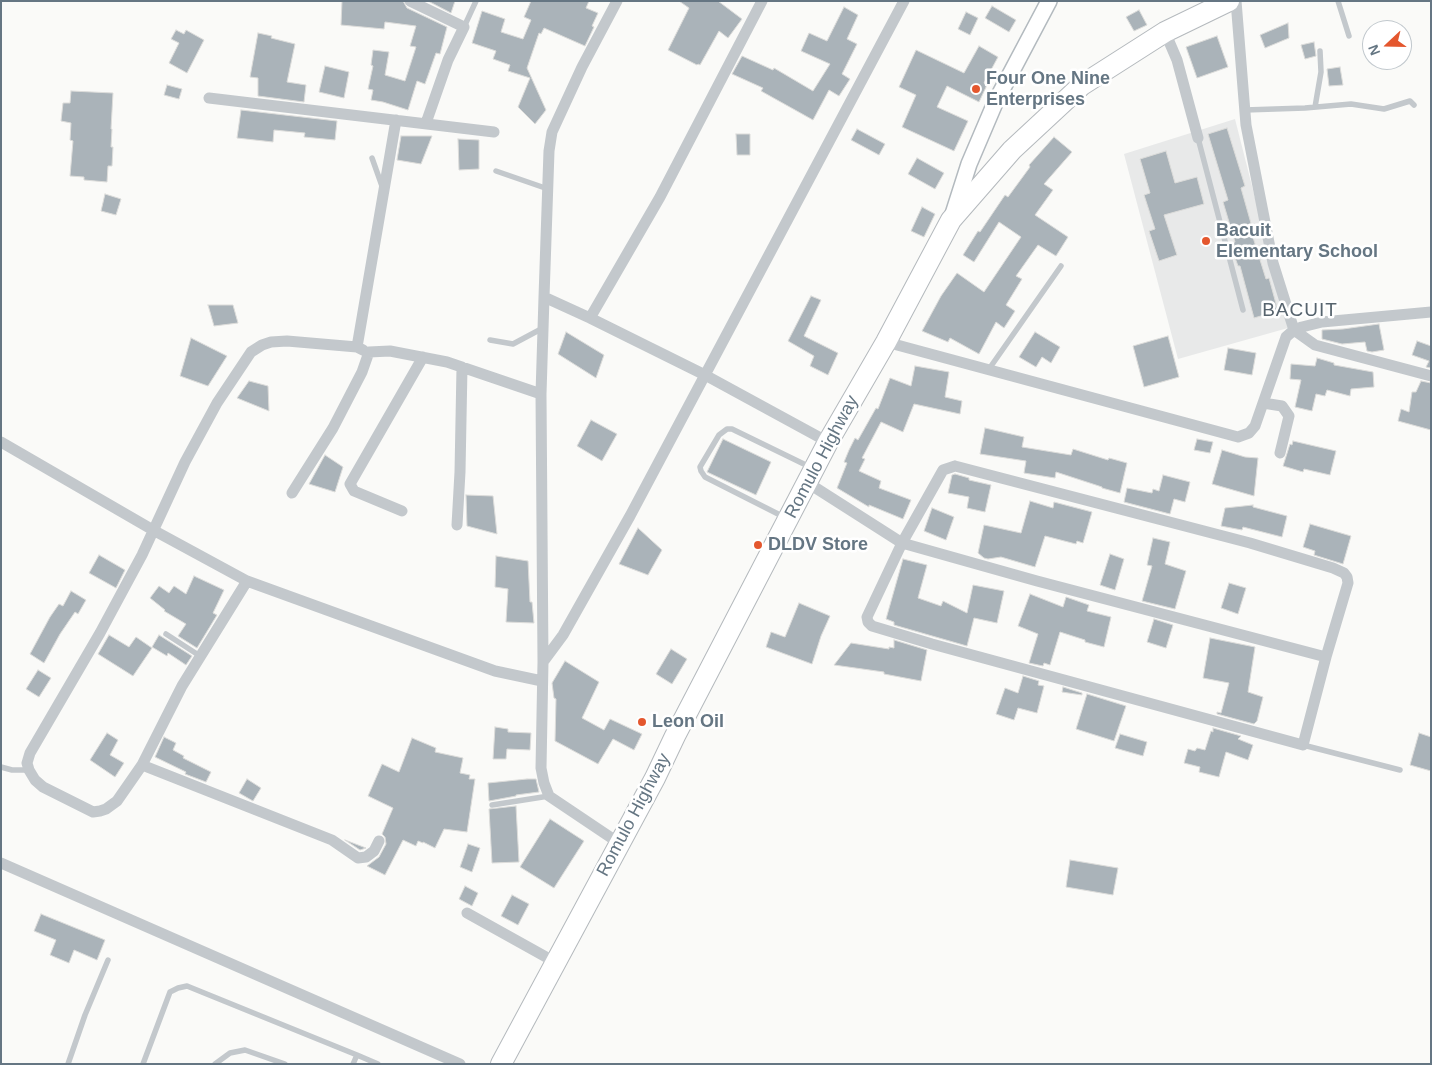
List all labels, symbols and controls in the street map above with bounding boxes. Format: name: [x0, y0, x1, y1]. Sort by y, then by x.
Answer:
north arrow: [1362, 20, 1412, 70]
text: N: [1365, 42, 1383, 58]
place label: Four One Nine Enterprises: [986, 68, 1110, 110]
marker: Four One Nine Enterprises: [970, 83, 982, 95]
place label: Bacuit Elementary School: [1216, 220, 1378, 262]
marker: Bacuit Elementary School: [1200, 235, 1212, 247]
district label: BACUIT: [1261, 300, 1339, 322]
street label: Romulo Highway: [781, 392, 863, 522]
place label: DLDV Store: [768, 534, 868, 556]
marker: DLDV Store: [752, 539, 764, 551]
place label: Leon Oil: [652, 711, 724, 733]
marker: Leon Oil: [636, 716, 648, 728]
street label: Romulo Highway: [593, 750, 675, 880]

